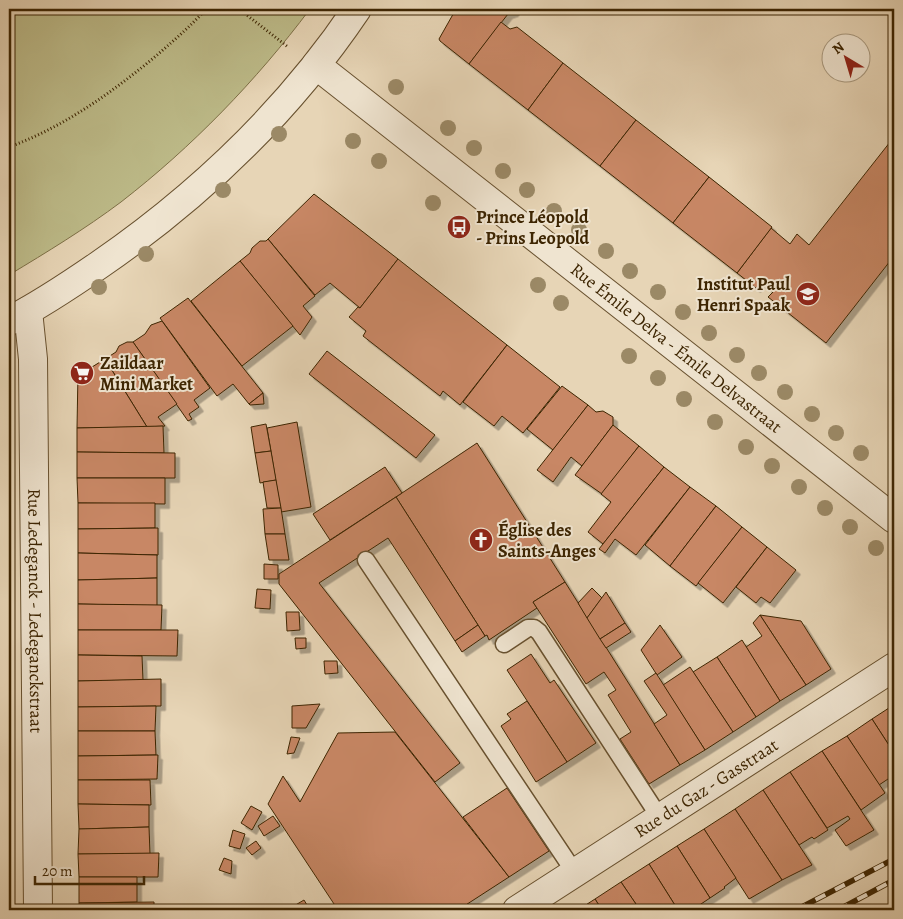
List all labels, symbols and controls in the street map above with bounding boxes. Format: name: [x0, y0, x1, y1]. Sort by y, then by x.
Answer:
north arrow: [820, 32, 870, 82]
text: N: [828, 38, 848, 59]
place label: Prince Léopold - Prins Leopold: [476, 205, 590, 250]
bus stop icon: Prince Léopold - Prins Leopold: [446, 214, 472, 240]
street label: Rue Émile Delva - Émile Delvastraat: [565, 257, 787, 439]
place label: Institut Paul Henri Spaak: [697, 272, 791, 317]
school or university icon: Institut Paul Henri Spaak: [795, 281, 821, 307]
place label: Zaildaar Mini Market: [100, 351, 193, 396]
supermarket icon: Zaildaar Mini Market: [69, 360, 95, 386]
street label: Rue Ledeganck - Ledeganckstraat: [22, 488, 48, 733]
place label: Église des Saints-Anges: [498, 518, 596, 563]
church icon: Église des Saints-Anges: [468, 527, 494, 553]
street label: Rue du Gaz - Gasstraat: [630, 733, 783, 843]
scale bar: [35, 854, 144, 886]
text: 20 m: [42, 861, 73, 881]

